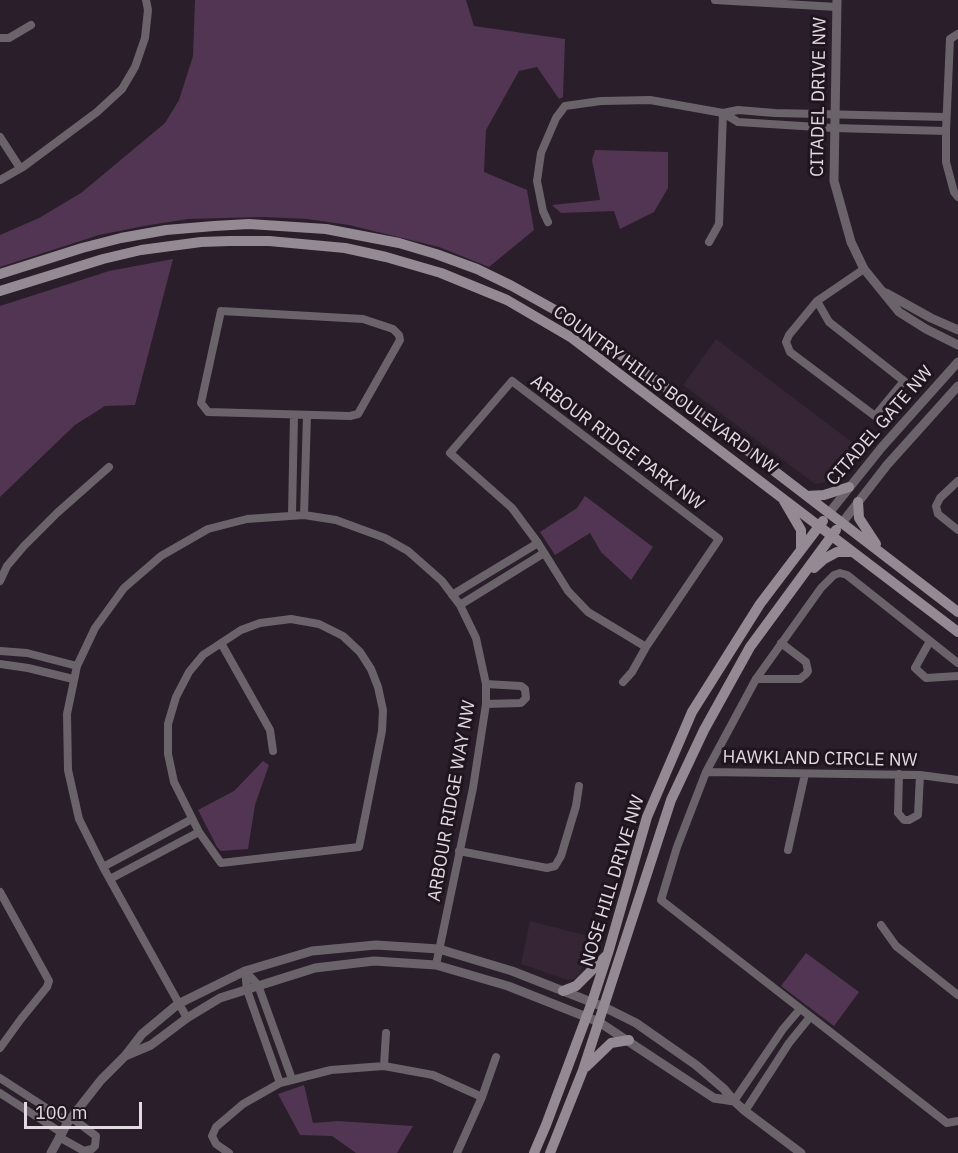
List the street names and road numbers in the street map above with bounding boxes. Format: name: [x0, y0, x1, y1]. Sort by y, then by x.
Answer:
street label: CITADEL DRIVE NW: [807, 17, 831, 177]
street label: COUNTRY HILLS BOULEVARD NW: [549, 301, 781, 479]
street label: CITADEL GATE NW: [822, 362, 938, 490]
street label: ARBOUR RIDGE PARK NW: [526, 371, 708, 515]
street label: ARBOUR RIDGE WAY NW: [424, 699, 480, 903]
street label: HAWKLAND CIRCLE NW: [722, 746, 918, 772]
street label: NOSE HILL DRIVE NW: [577, 793, 649, 969]

